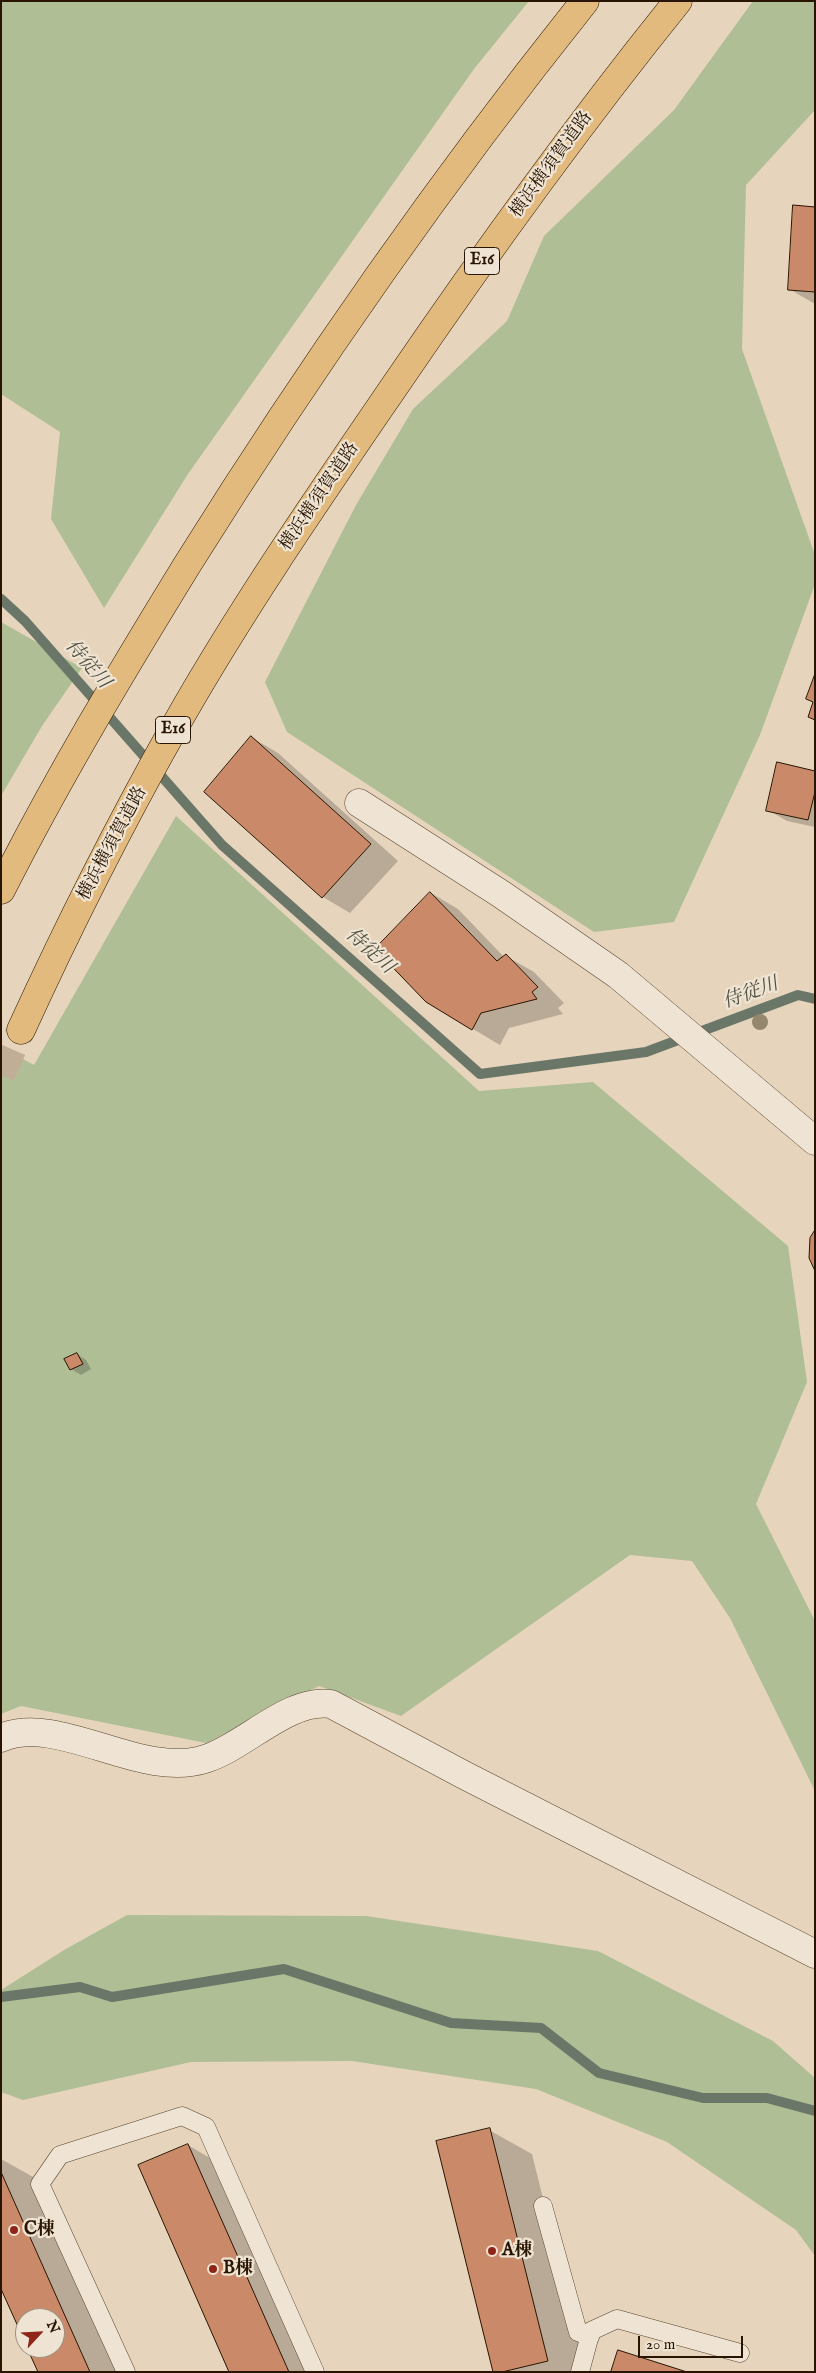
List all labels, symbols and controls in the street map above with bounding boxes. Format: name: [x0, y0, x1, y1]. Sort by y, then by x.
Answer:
street label: 横浜横須賀道路: [506, 108, 598, 222]
road number: E16: [464, 248, 500, 274]
street label: 横浜横須賀道路: [276, 439, 364, 555]
water label: 侍従川: [60, 636, 114, 694]
road number: E16: [156, 716, 190, 744]
street label: 横浜横須賀道路: [74, 783, 152, 905]
water label: 侍従川: [340, 924, 398, 980]
water label: 侍従川: [720, 974, 782, 1014]
place label: C棟: [24, 2219, 55, 2241]
marker: C棟: [8, 2224, 20, 2236]
place label: A棟: [502, 2240, 532, 2262]
marker: A棟: [486, 2245, 498, 2257]
place label: B棟: [223, 2258, 253, 2280]
marker: B棟: [207, 2263, 219, 2275]
north arrow: [15, 2308, 65, 2358]
text: N: [42, 2318, 63, 2336]
scale bar: [641, 2326, 746, 2358]
text: 20 m: [646, 2335, 675, 2354]

